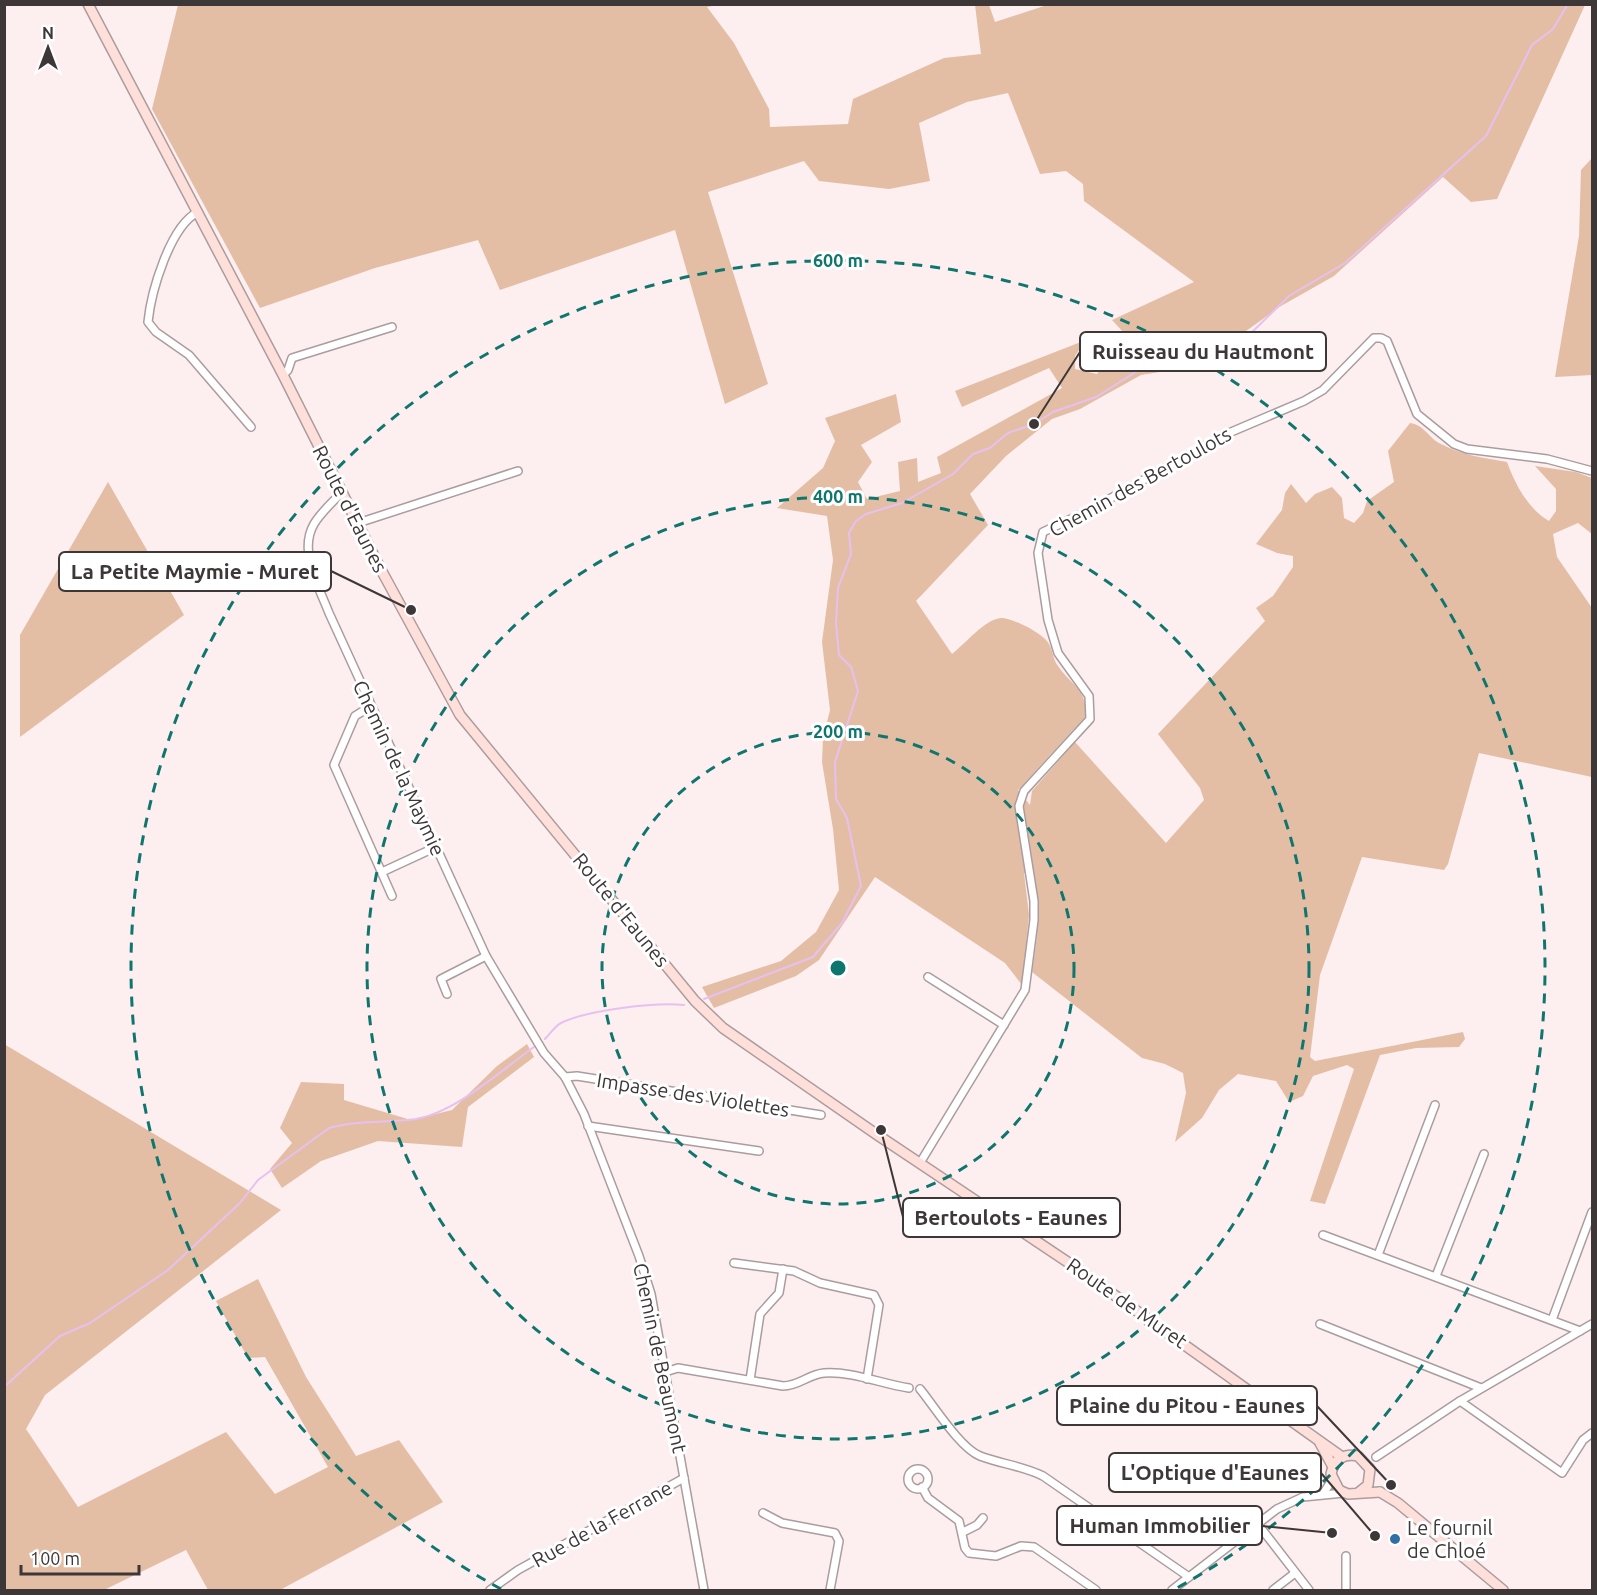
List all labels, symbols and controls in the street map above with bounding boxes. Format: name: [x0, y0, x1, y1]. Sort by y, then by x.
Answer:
north arrow: [18, 18, 78, 78]
text: N: [42, 24, 54, 42]
text: 600 m: [813, 250, 863, 270]
callout: Ruisseau du Hautmont: [1080, 332, 1326, 371]
text: Ruisseau du Hautmont: [1092, 339, 1314, 363]
street label: Chemin des Bertoulots: [1045, 422, 1235, 541]
street label: Route d'Eaunes: [309, 441, 392, 576]
text: 400 m: [813, 486, 863, 506]
callout: La Petite Maymie - Muret: [59, 552, 331, 591]
text: La Petite Maymie - Muret: [71, 559, 319, 583]
street label: Chemin de la Maymie: [349, 676, 450, 859]
text: 200 m: [813, 721, 863, 741]
street label: Route d'Eaunes: [569, 848, 674, 971]
centre of rings: [828, 958, 848, 978]
street label: Impasse des Violettes: [595, 1068, 791, 1121]
callout: Bertoulots - Eaunes: [903, 1198, 1120, 1237]
text: Bertoulots - Eaunes: [914, 1205, 1108, 1229]
street label: Route de Muret: [1063, 1253, 1192, 1353]
street label: Chemin de Beaumont: [629, 1261, 692, 1455]
callout: Plaine du Pitou - Eaunes: [1057, 1386, 1317, 1425]
text: Plaine du Pitou - Eaunes: [1069, 1393, 1305, 1417]
callout: L'Optique d'Eaunes: [1109, 1453, 1321, 1492]
text: L'Optique d'Eaunes: [1121, 1460, 1309, 1484]
street label: Rue de la Ferrane: [528, 1476, 676, 1572]
callout: Human Immobilier: [1057, 1506, 1262, 1545]
text: Human Immobilier: [1070, 1513, 1251, 1537]
place label: Le fournil de Chloé: [1407, 1516, 1493, 1562]
marker: Le fournil de Chloé: [1388, 1532, 1402, 1546]
scale bar: [21, 1538, 140, 1576]
text: 100 m: [30, 1548, 80, 1568]

